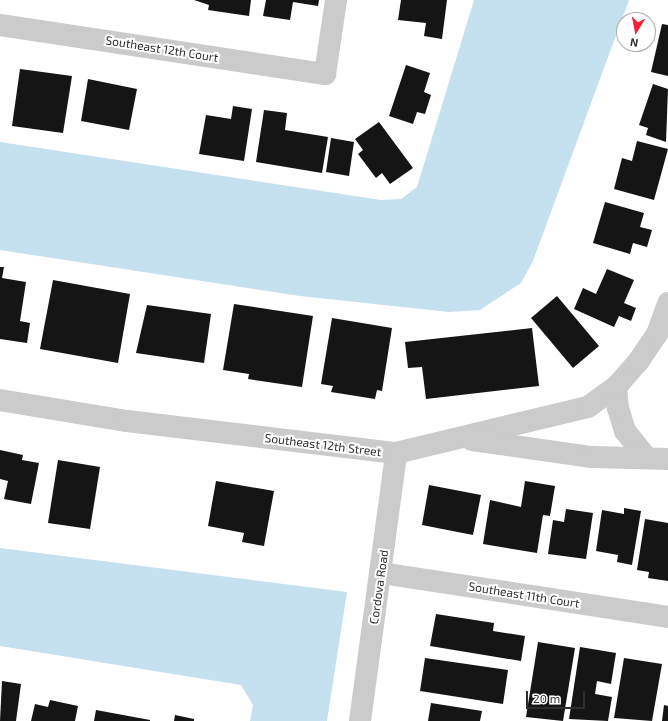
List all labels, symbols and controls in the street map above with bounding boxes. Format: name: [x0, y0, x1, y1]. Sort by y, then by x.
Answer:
north arrow: [616, 12, 656, 52]
street label: Southeast 12th Court: [105, 33, 219, 65]
text: N: [629, 36, 639, 50]
street label: Southeast 12th Street: [264, 431, 382, 459]
street label: Cordova Road: [367, 549, 391, 625]
street label: Southeast 11th Court: [468, 579, 580, 611]
scale bar: [528, 683, 587, 709]
text: 20 m: [533, 691, 560, 705]

